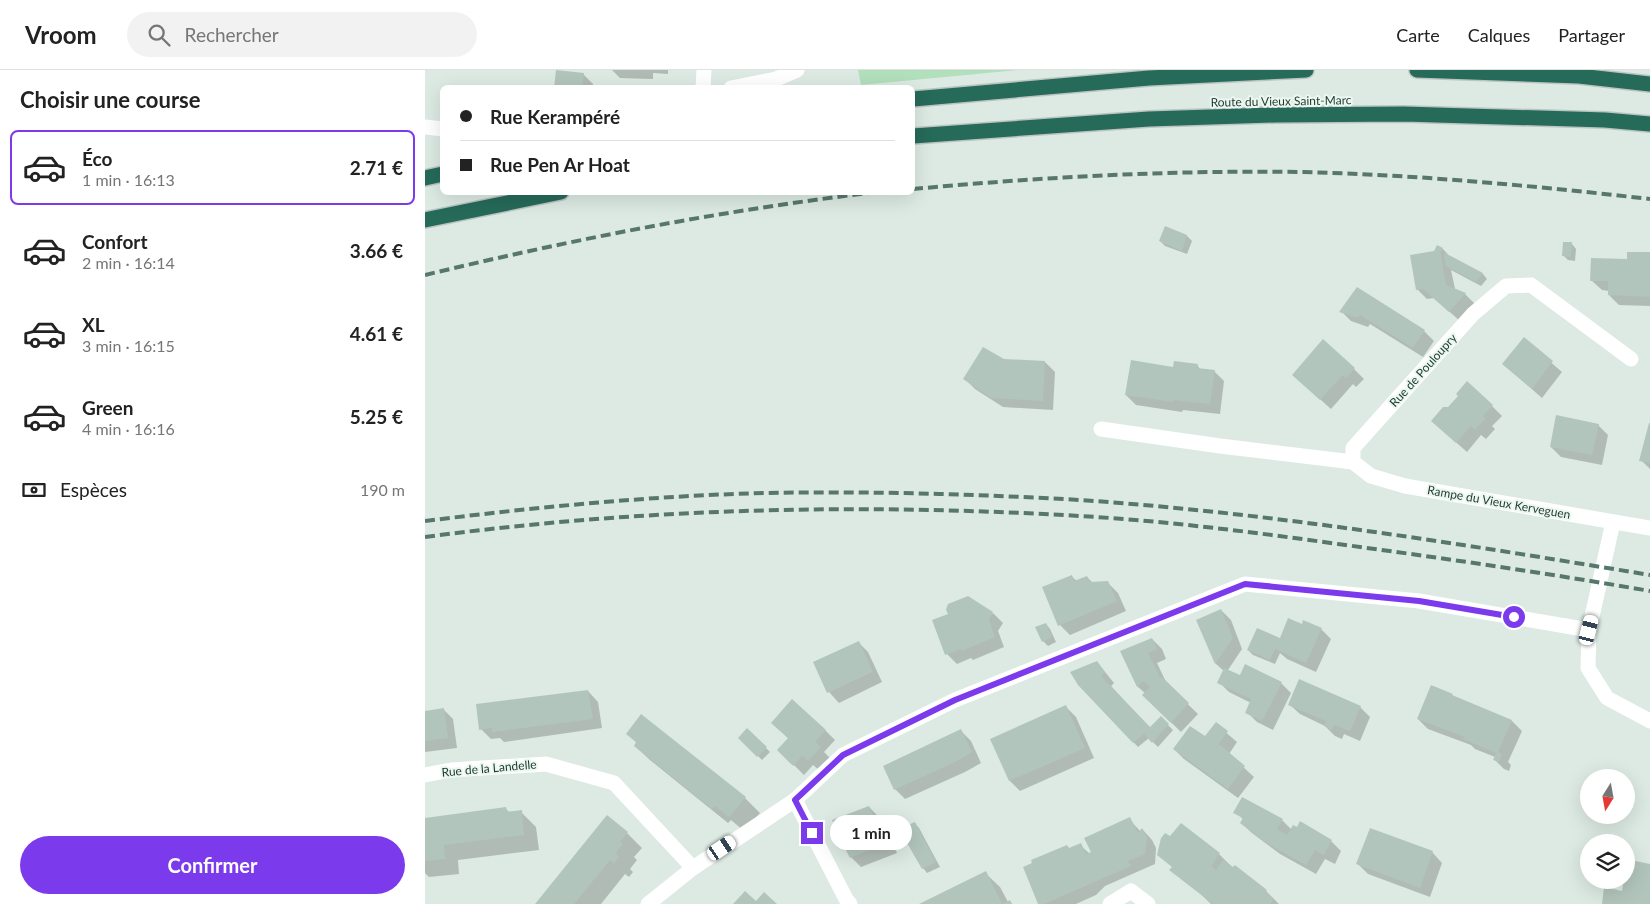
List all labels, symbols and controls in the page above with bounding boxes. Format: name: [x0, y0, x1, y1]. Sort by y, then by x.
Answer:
search box: [127, 12, 477, 57]
text: Vroom: [25, 20, 97, 49]
icon: search: [145, 21, 173, 49]
text: Rechercher: [185, 23, 279, 46]
text: Carte: [1396, 24, 1440, 46]
text: Calques: [1468, 24, 1530, 46]
text: Partager: [1558, 24, 1625, 46]
text: Choisir une course: [20, 86, 201, 113]
street label: Route du Vieux Saint-Marc: [1210, 92, 1352, 110]
text: Rue Kerampéré: [490, 105, 620, 128]
icon: car: [22, 145, 67, 190]
text: Éco: [82, 147, 112, 170]
text: Rue Pen Ar Hoat: [490, 153, 630, 176]
text: 2.71 €: [350, 156, 403, 179]
text: 1 min · 16:13: [82, 170, 175, 189]
icon: car: [22, 228, 67, 273]
text: Confort: [82, 230, 147, 253]
text: 3.66 €: [350, 239, 403, 262]
text: 2 min · 16:14: [82, 253, 175, 272]
icon: car: [22, 311, 67, 356]
text: XL: [82, 313, 105, 336]
text: 4.61 €: [350, 322, 403, 345]
street label: Rue de Pouloupry: [1386, 330, 1460, 410]
text: 3 min · 16:15: [82, 336, 175, 355]
icon: car: [22, 394, 67, 439]
text: Green: [82, 396, 133, 419]
text: 5.25 €: [350, 405, 403, 428]
text: 4 min · 16:16: [82, 419, 175, 438]
icon: cash: [20, 476, 48, 504]
text: Espèces: [60, 478, 127, 501]
text: 190 m: [360, 480, 405, 499]
street label: Rampe du Vieux Kerveguen: [1426, 482, 1572, 522]
route start: [1503, 606, 1525, 628]
car: [1578, 614, 1599, 646]
street label: Rue de la Landelle: [441, 756, 537, 780]
north arrow: [1580, 769, 1635, 824]
map controls: [1580, 769, 1635, 889]
callout: 1 min: [829, 816, 912, 850]
route end: [801, 822, 823, 844]
text: 1 min: [851, 823, 891, 842]
car: [705, 833, 738, 863]
button: layers: [1580, 834, 1635, 889]
button: Confirmer: [20, 836, 405, 894]

